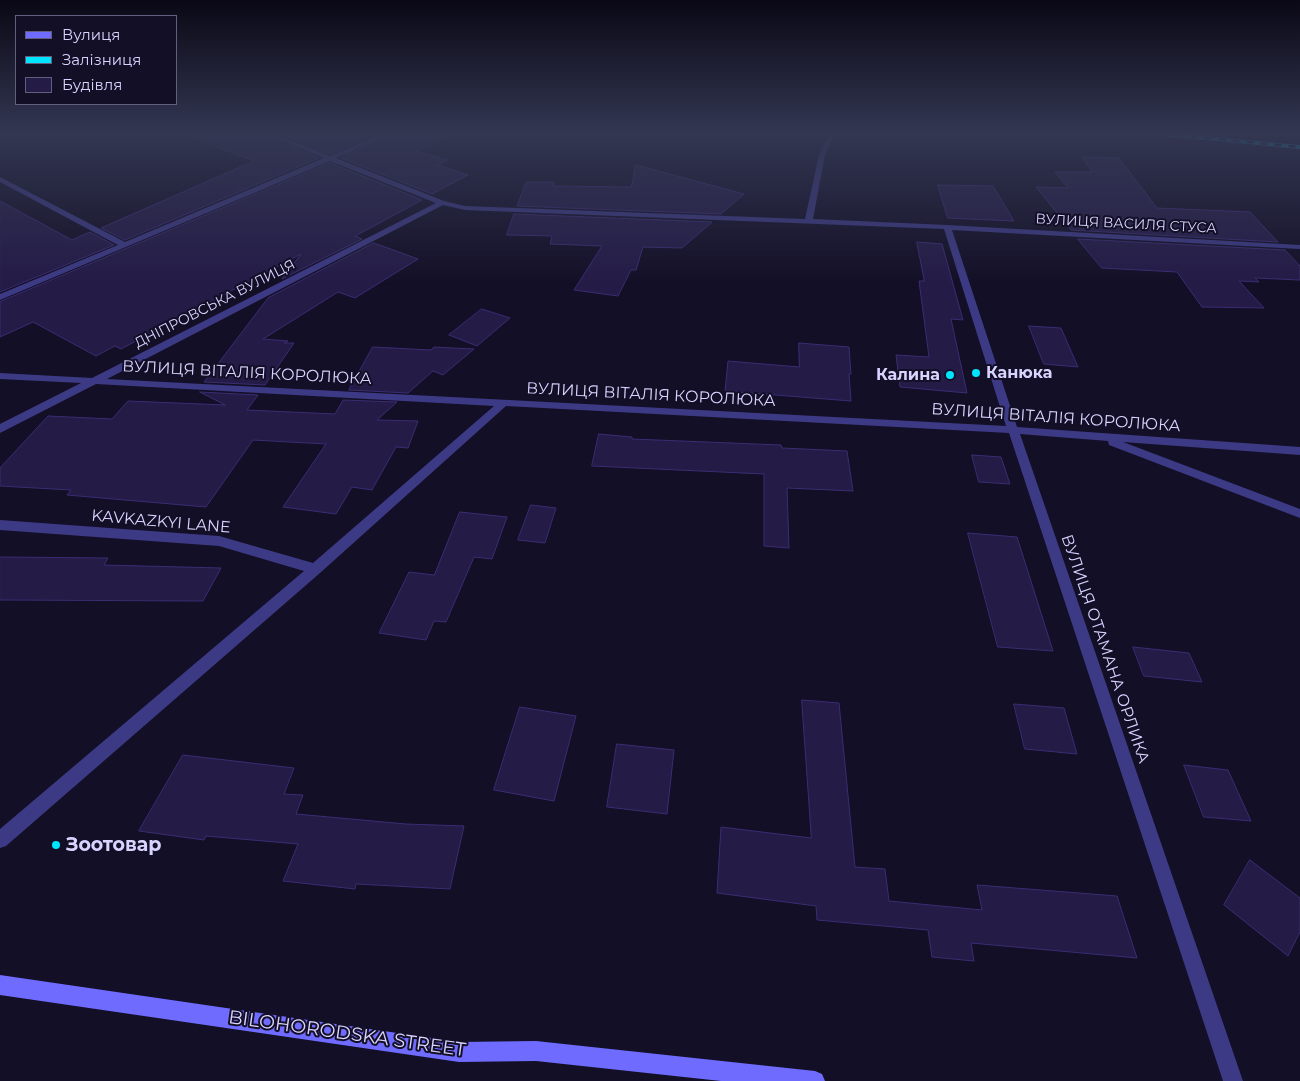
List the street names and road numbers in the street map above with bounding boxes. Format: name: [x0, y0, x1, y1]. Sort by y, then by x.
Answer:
street label: ВУЛИЦЯ ВАСИЛЯ СТУСА: [1035, 211, 1217, 237]
street label: ДНІПРОВСЬКА ВУЛИЦЯ: [132, 256, 298, 352]
street label: ВУЛИЦЯ ВІТАЛІЯ КОРОЛЮКА: [122, 357, 372, 389]
street label: ВУЛИЦЯ ВІТАЛІЯ КОРОЛЮКА: [526, 379, 776, 411]
street label: ВУЛИЦЯ ВІТАЛІЯ КОРОЛЮКА: [931, 400, 1181, 436]
street label: KAVKAZKYI LANE: [91, 506, 231, 538]
street label: ВУЛИЦЯ ОТАМАНА ОРЛИКА: [1057, 532, 1153, 766]
street label: BILOHORODSKA STREET: [227, 1006, 467, 1062]

